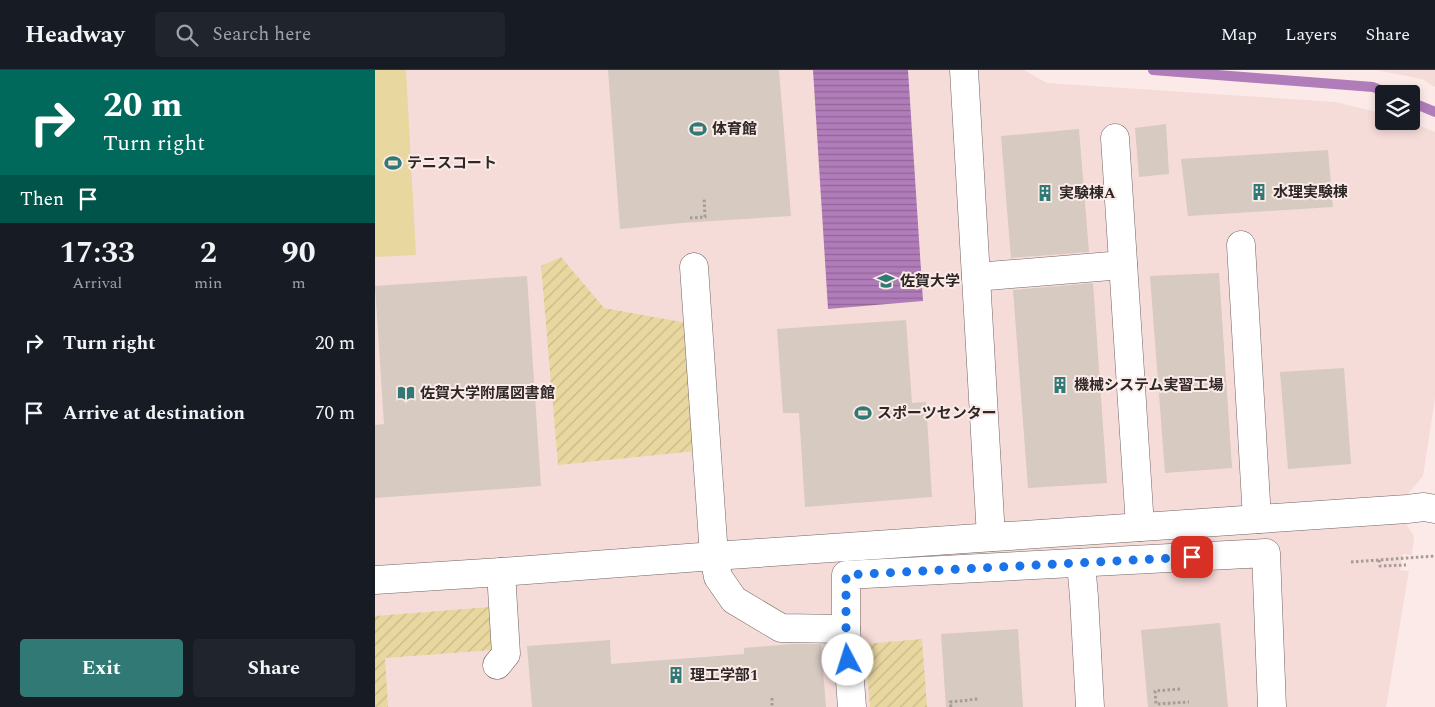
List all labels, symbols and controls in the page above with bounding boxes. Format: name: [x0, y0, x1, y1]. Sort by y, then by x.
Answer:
search box: [155, 12, 505, 57]
text: Headway: [25, 17, 125, 53]
text: Search here: [213, 20, 311, 49]
icon: search: [173, 21, 201, 49]
text: Map: [1221, 21, 1257, 48]
text: Layers: [1285, 21, 1337, 48]
text: Share: [1365, 21, 1410, 48]
text: 20 m: [103, 79, 183, 132]
map controls: [1375, 85, 1420, 130]
button: layers: [1375, 85, 1420, 130]
icon: right: [20, 90, 85, 155]
place label: 体育館: [712, 118, 757, 141]
sports icon: 体育館: [688, 119, 708, 139]
text: Turn right: [103, 127, 205, 160]
place label: テニスコート: [407, 152, 497, 175]
sports icon: テニスコート: [383, 153, 403, 173]
place label: 水理実験棟: [1273, 181, 1348, 204]
place label: 実験棟A: [1059, 182, 1116, 205]
building icon: 水理実験棟: [1249, 182, 1269, 202]
building icon: 実験棟A: [1035, 183, 1055, 203]
text: Then: [20, 185, 64, 214]
icon: arrive: [74, 185, 102, 213]
text: 17:33: [59, 230, 135, 276]
text: 2: [200, 230, 217, 276]
text: 90: [282, 230, 316, 276]
place label: 佐賀大学: [900, 270, 960, 293]
text: Arrival: [72, 271, 122, 295]
text: min: [194, 271, 222, 295]
text: m: [292, 271, 306, 295]
school or university icon: 佐賀大学: [876, 271, 896, 291]
icon: right: [20, 329, 48, 357]
text: Turn right: [63, 329, 156, 358]
text: 20 m: [315, 329, 355, 358]
place label: 機械システム実習工場: [1074, 374, 1224, 397]
building icon: 機械システム実習工場: [1050, 375, 1070, 395]
place label: 佐賀大学附属図書館: [420, 382, 555, 405]
library icon: 佐賀大学附属図書館: [396, 383, 416, 403]
icon: arrive: [20, 399, 48, 427]
text: Arrive at destination: [63, 399, 245, 428]
text: 70 m: [315, 399, 355, 428]
place label: スポーツセンター: [877, 402, 997, 425]
sports icon: スポーツセンター: [853, 403, 873, 423]
pin: [1171, 536, 1213, 578]
icon: arrive: [1178, 543, 1206, 571]
position arrow: [821, 633, 873, 685]
button: Exit: [20, 639, 183, 697]
button: Share: [193, 639, 355, 697]
place label: 理工学部1: [690, 664, 758, 687]
building icon: 理工学部1: [666, 665, 686, 685]

